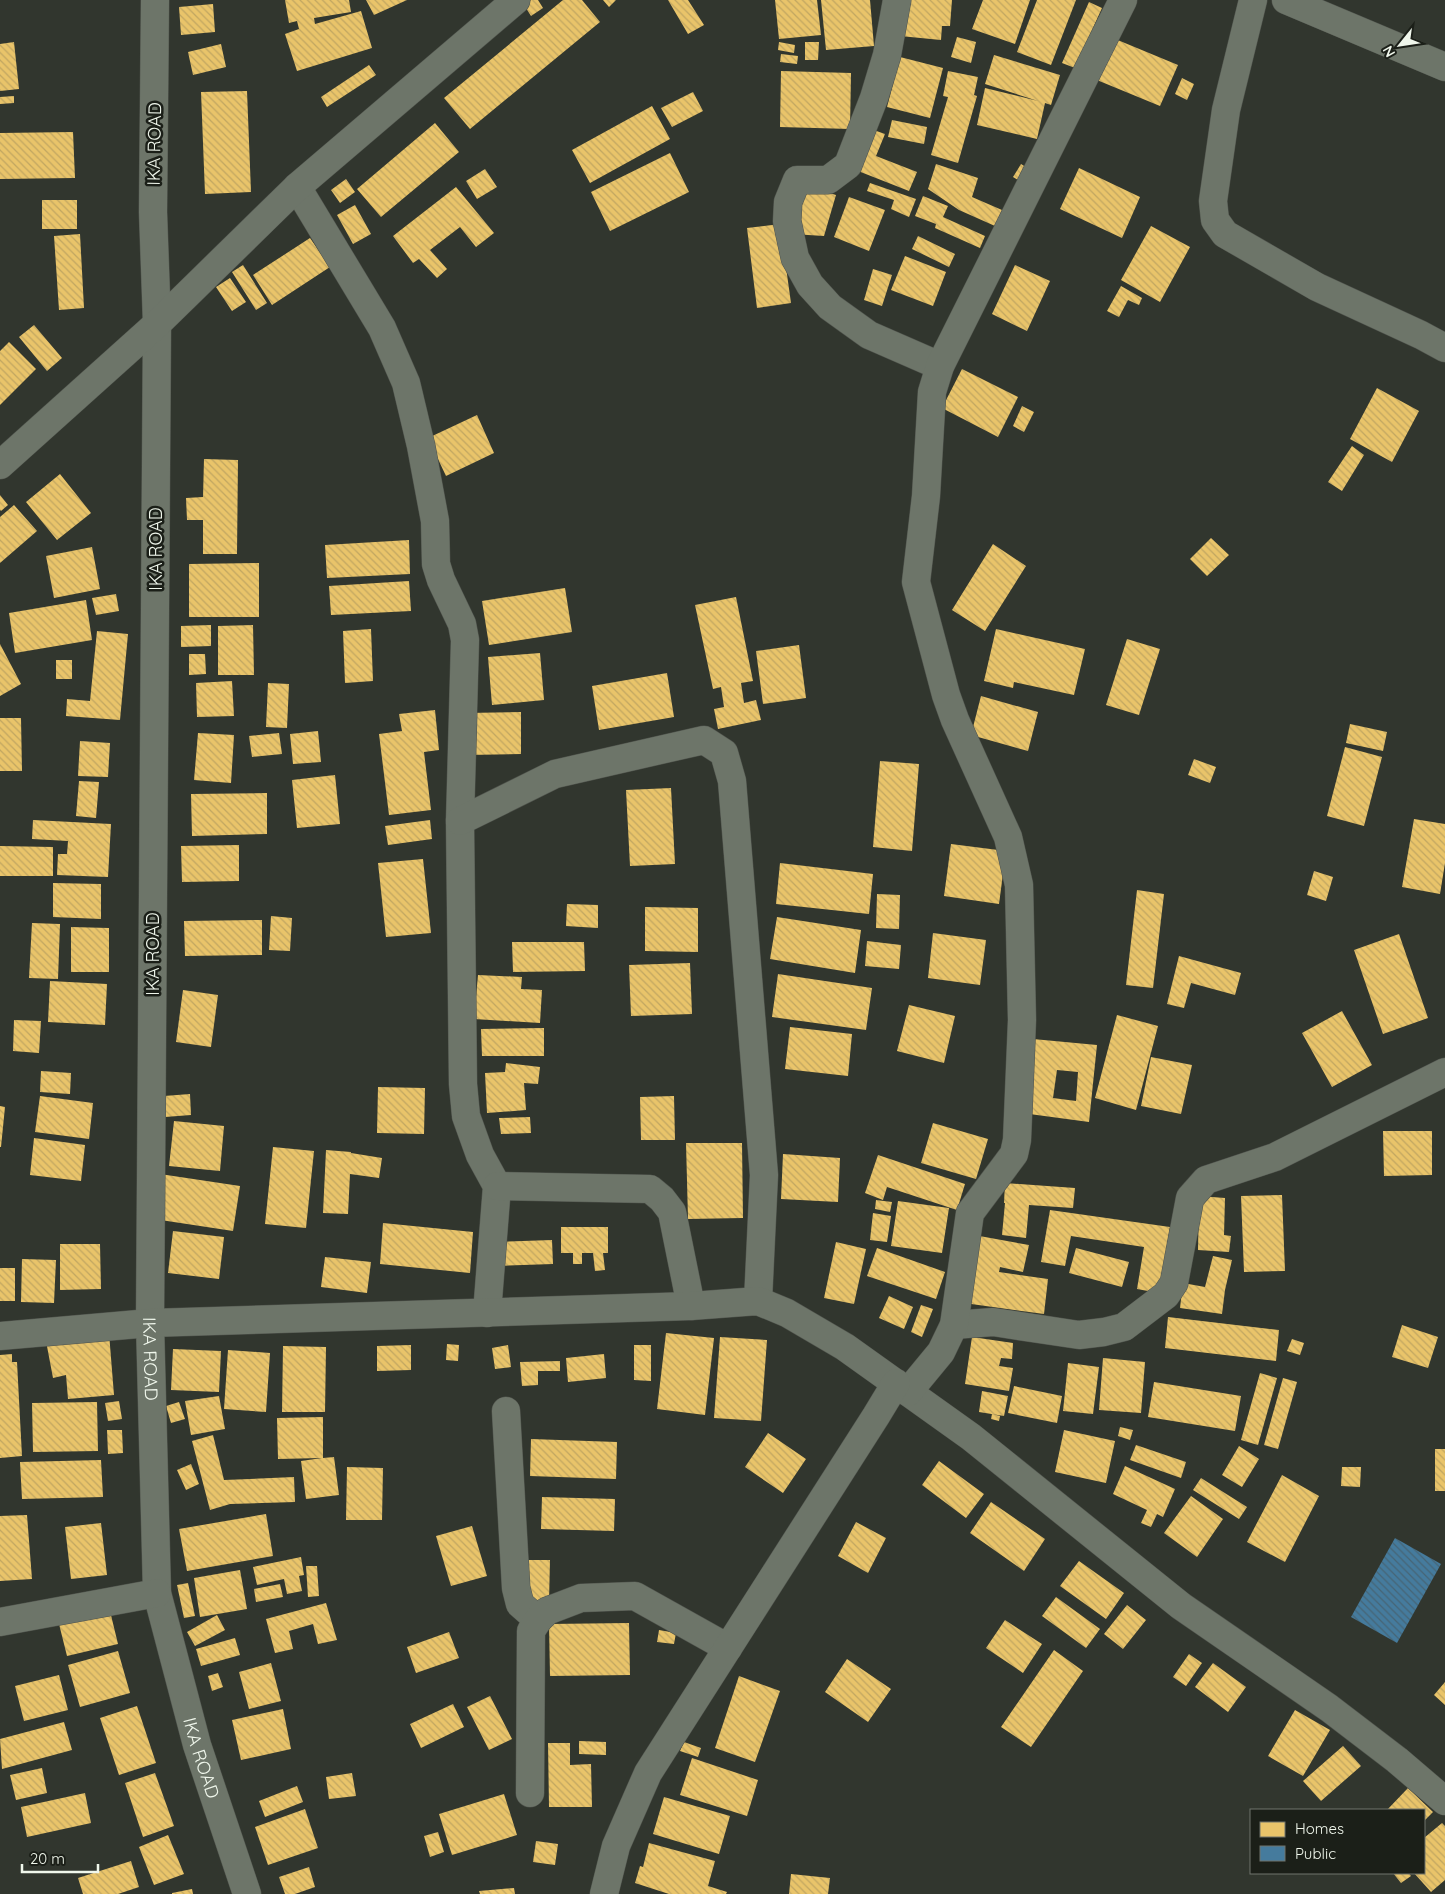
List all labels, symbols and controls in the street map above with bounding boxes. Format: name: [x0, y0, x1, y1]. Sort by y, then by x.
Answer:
north arrow: [1375, 20, 1425, 70]
text: N: [1378, 43, 1399, 60]
street label: IKA ROAD: [142, 102, 166, 186]
street label: IKA ROAD: [144, 507, 167, 591]
street label: IKA ROAD: [141, 912, 164, 996]
street label: IKA ROAD: [138, 1317, 164, 1401]
street label: IKA ROAD: [179, 1715, 226, 1801]
legend: [1250, 1809, 1425, 1874]
text: Homes: [1295, 1819, 1344, 1838]
scale bar: [22, 1842, 99, 1874]
text: Public: [1295, 1844, 1336, 1863]
text: 20 m: [30, 1849, 65, 1868]

